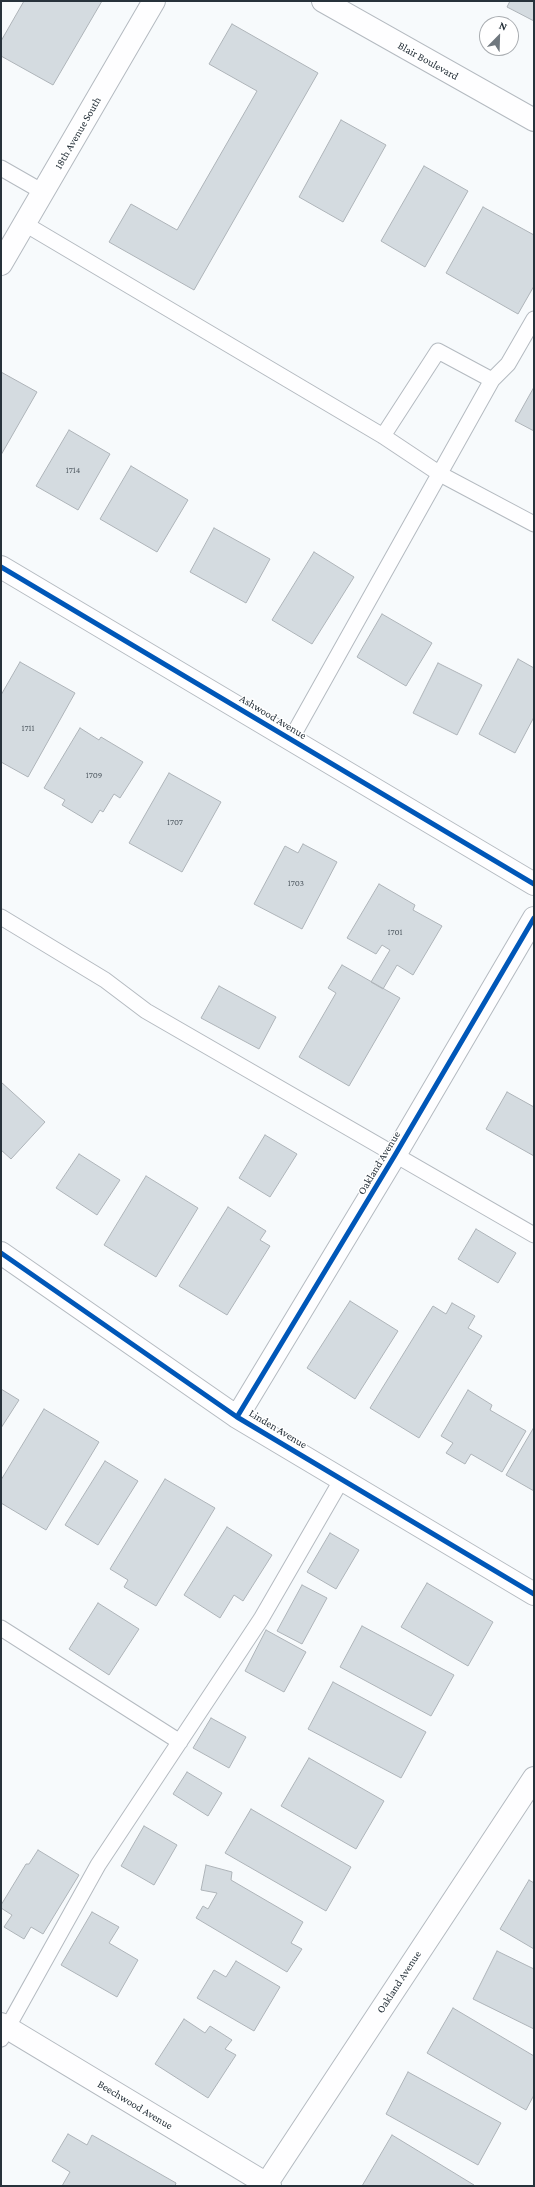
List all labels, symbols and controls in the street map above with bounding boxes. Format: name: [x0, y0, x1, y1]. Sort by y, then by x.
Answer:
north arrow: [479, 16, 519, 56]
text: N: [498, 19, 509, 33]
street label: Blair Boulevard: [395, 39, 461, 83]
street label: 18th Avenue South: [52, 94, 104, 172]
house number: 1714: [66, 465, 80, 475]
street label: Ashwood Avenue: [237, 692, 309, 742]
house number: 1711: [21, 723, 35, 733]
house number: 1709: [86, 770, 102, 780]
house number: 1707: [167, 817, 183, 827]
house number: 1703: [288, 878, 304, 888]
house number: 1701: [387, 927, 403, 937]
street label: Oakland Avenue: [355, 1129, 403, 1197]
street label: Linden Avenue: [247, 1407, 309, 1451]
street label: Oakland Avenue: [374, 1948, 424, 2016]
street label: Beechwood Avenue: [95, 2077, 175, 2133]

